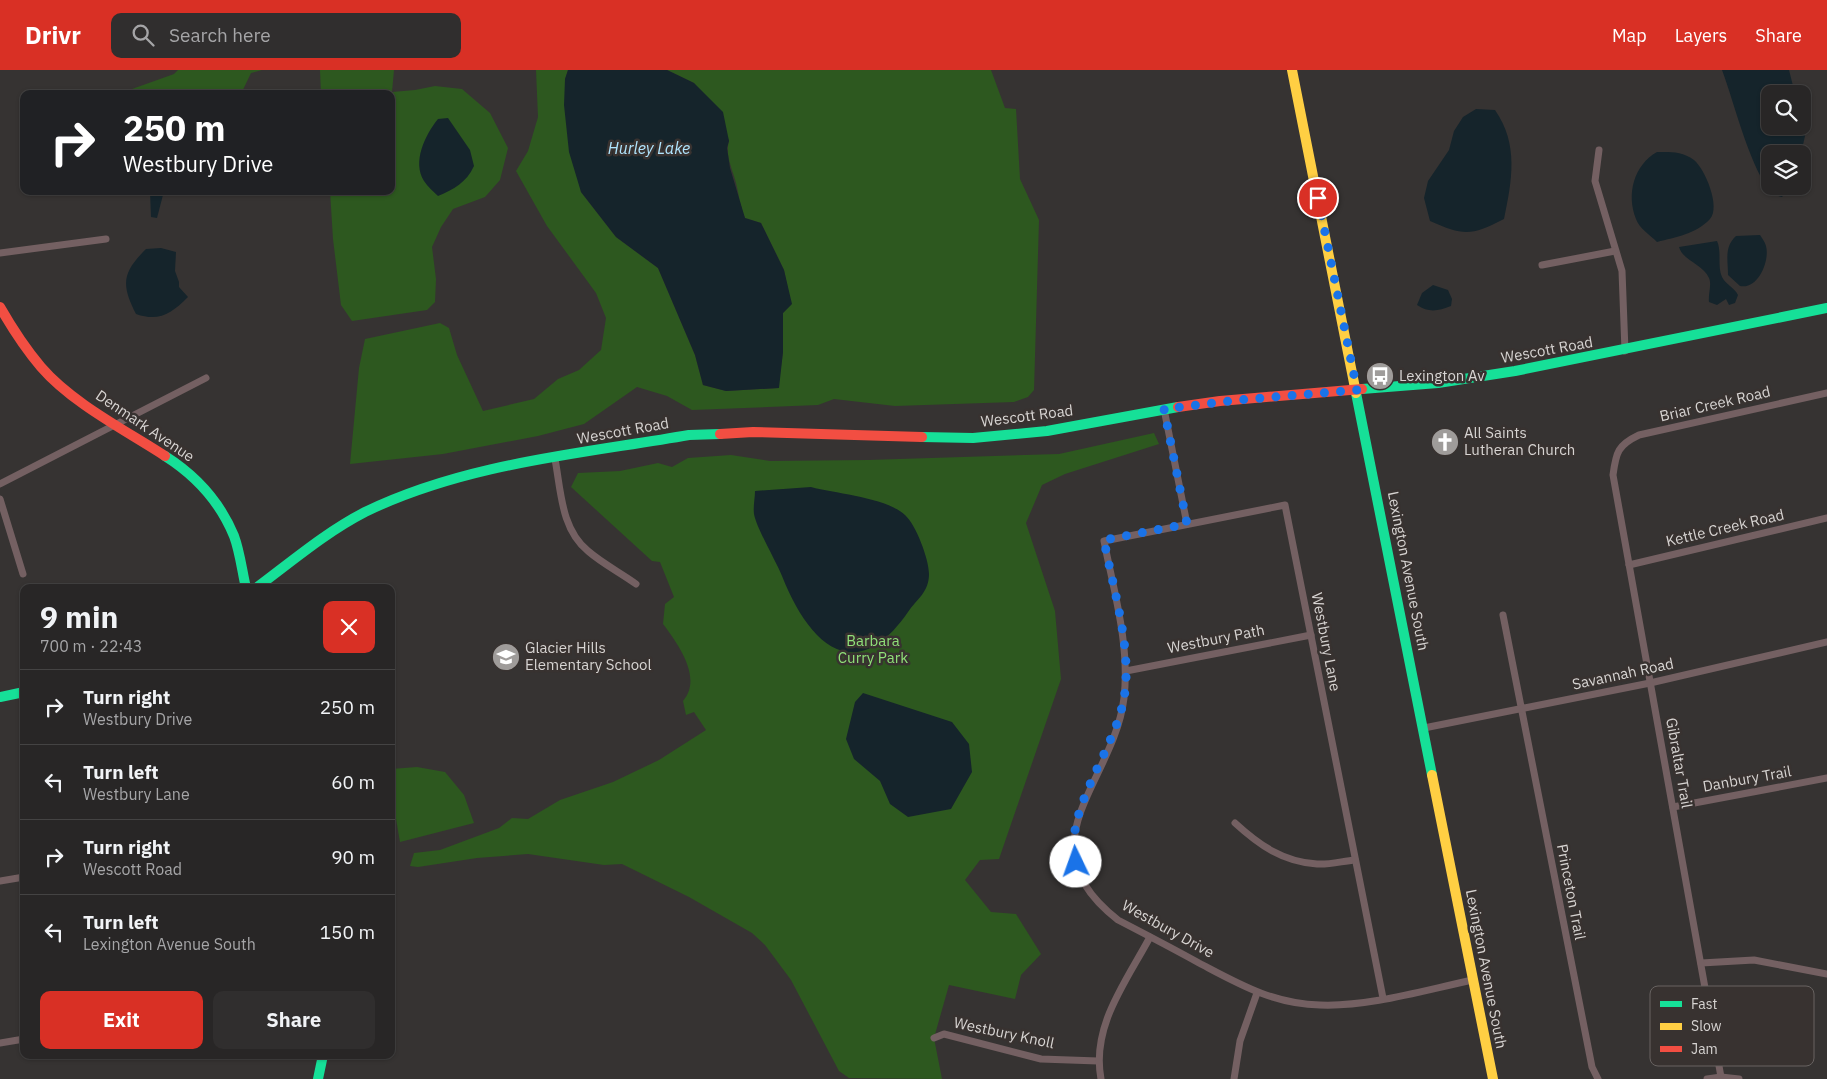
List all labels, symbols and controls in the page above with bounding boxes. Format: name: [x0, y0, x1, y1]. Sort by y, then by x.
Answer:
search box: [111, 13, 461, 58]
text: Drivr: [25, 19, 81, 51]
icon: search: [129, 21, 157, 49]
text: Search here: [169, 23, 271, 47]
text: Map: [1612, 24, 1647, 47]
text: Layers: [1675, 24, 1727, 47]
text: Share: [1755, 24, 1802, 47]
map controls: [1761, 85, 1811, 195]
button: search: [1761, 85, 1811, 135]
text: 250 m: [123, 105, 226, 151]
icon: right: [40, 110, 105, 175]
water label: Hurley Lake: [608, 138, 690, 158]
button: layers: [1761, 145, 1811, 195]
text: Westbury Drive: [123, 149, 273, 178]
pin: [1297, 177, 1339, 219]
icon: arrive: [1304, 184, 1332, 212]
street label: Wescott Road: [1499, 332, 1594, 367]
bus stop icon: Lexington Av: [1365, 361, 1395, 391]
place label: Lexington Av: [1399, 366, 1485, 385]
street label: Briar Creek Road: [1658, 382, 1772, 426]
street label: Denmark Avenue: [92, 386, 198, 466]
street label: Wescott Road: [980, 400, 1074, 431]
street label: Wescott Road: [575, 413, 670, 448]
place label: All Saints Lutheran Church: [1464, 423, 1575, 459]
church icon: All Saints Lutheran Church: [1430, 427, 1460, 457]
street label: Lexington Avenue South: [1384, 490, 1433, 652]
street label: Kettle Creek Road: [1664, 505, 1786, 550]
street label: Westbury Lane: [1308, 591, 1345, 693]
text: 9 min: [40, 597, 118, 636]
button: close: [323, 601, 375, 653]
street label: Westbury Path: [1166, 620, 1266, 657]
park label: Barbara Curry Park: [838, 631, 908, 667]
text: 700 m · 22:43: [40, 636, 142, 656]
place label: Glacier Hills Elementary School: [525, 638, 652, 674]
school or university icon: Glacier Hills Elementary School: [491, 642, 521, 672]
street label: Savannah Road: [1570, 653, 1675, 694]
text: Turn right: [83, 685, 170, 709]
icon: right: [40, 693, 68, 721]
text: 250 m: [320, 695, 375, 719]
text: Westbury Drive: [83, 709, 192, 729]
street label: Gibraltar Trail: [1662, 716, 1697, 810]
text: Turn left: [83, 760, 159, 784]
street label: Danbury Trail: [1701, 761, 1793, 796]
icon: left: [40, 768, 68, 796]
text: 60 m: [331, 770, 375, 794]
text: Westbury Lane: [83, 784, 190, 804]
text: Turn right: [83, 835, 170, 859]
position arrow: [1049, 835, 1101, 887]
street label: Princeton Trail: [1553, 842, 1590, 941]
icon: right: [40, 843, 68, 871]
text: 90 m: [331, 845, 375, 869]
text: Wescott Road: [83, 859, 182, 879]
street label: Lexington Avenue South: [1462, 888, 1511, 1050]
street label: Westbury Drive: [1119, 895, 1218, 962]
text: Turn left: [83, 910, 159, 934]
icon: left: [40, 918, 68, 946]
text: 150 m: [320, 920, 375, 944]
text: Lexington Avenue South: [83, 934, 256, 954]
legend: [1650, 986, 1814, 1066]
button: Exit: [40, 991, 203, 1049]
button: Share: [213, 991, 375, 1049]
text: Fast: [1691, 995, 1717, 1013]
street label: Westbury Knoll: [952, 1013, 1056, 1052]
text: Slow: [1691, 1017, 1722, 1035]
text: Jam: [1691, 1040, 1718, 1058]

